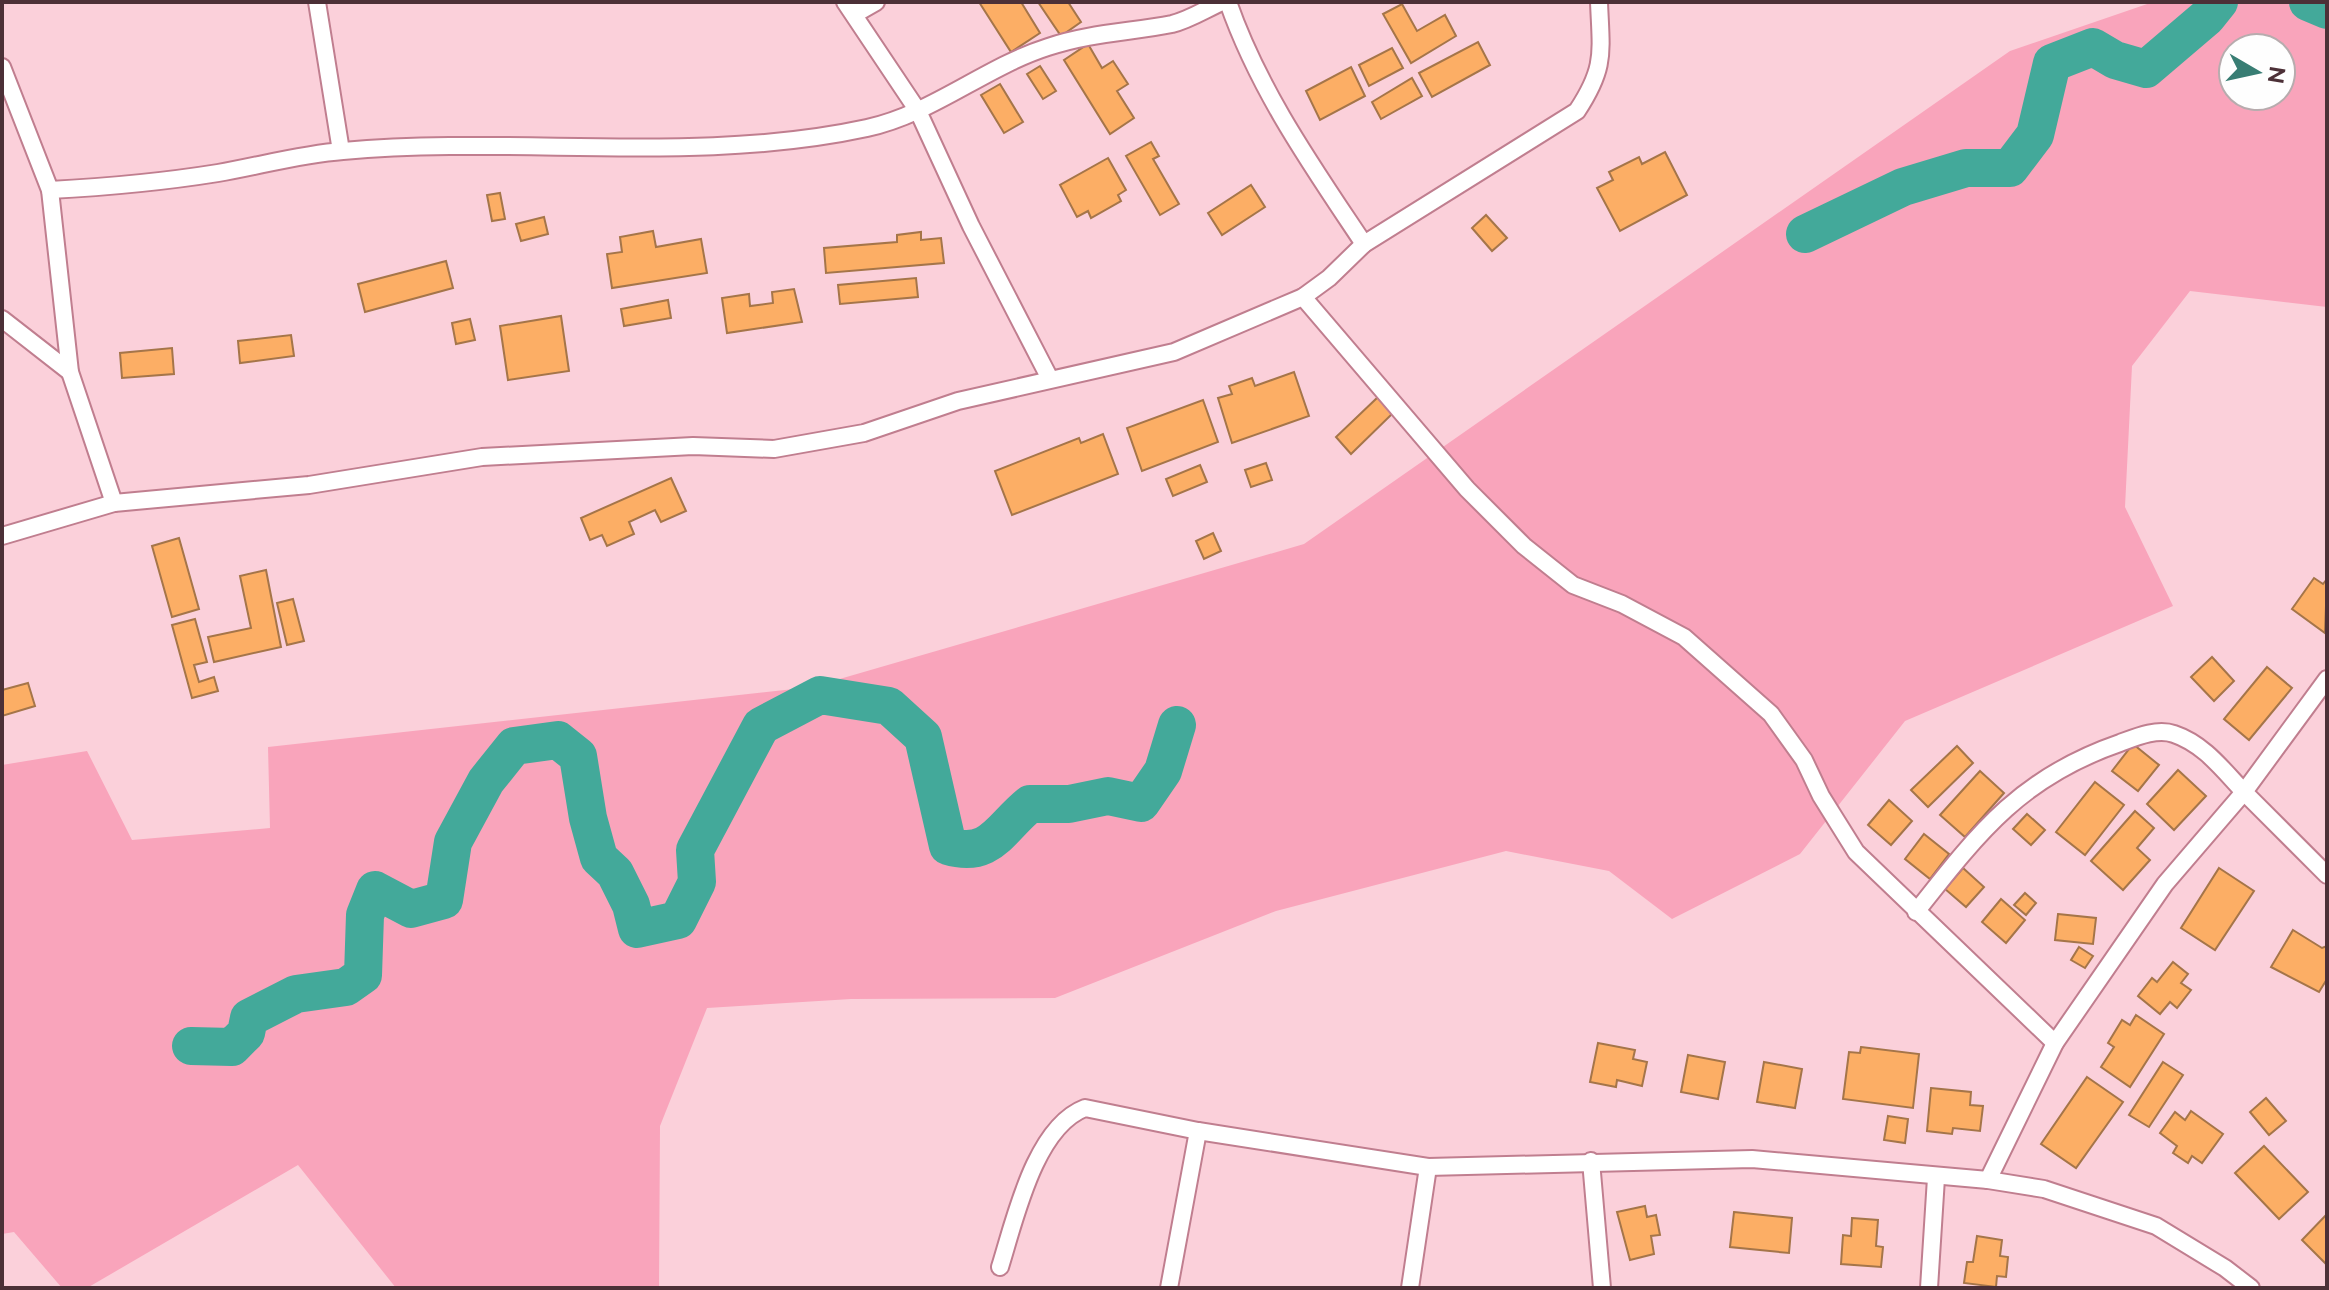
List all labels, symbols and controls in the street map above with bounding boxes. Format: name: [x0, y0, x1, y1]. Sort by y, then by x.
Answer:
north arrow: [2217, 32, 2297, 112]
text: N: [2263, 65, 2291, 85]

